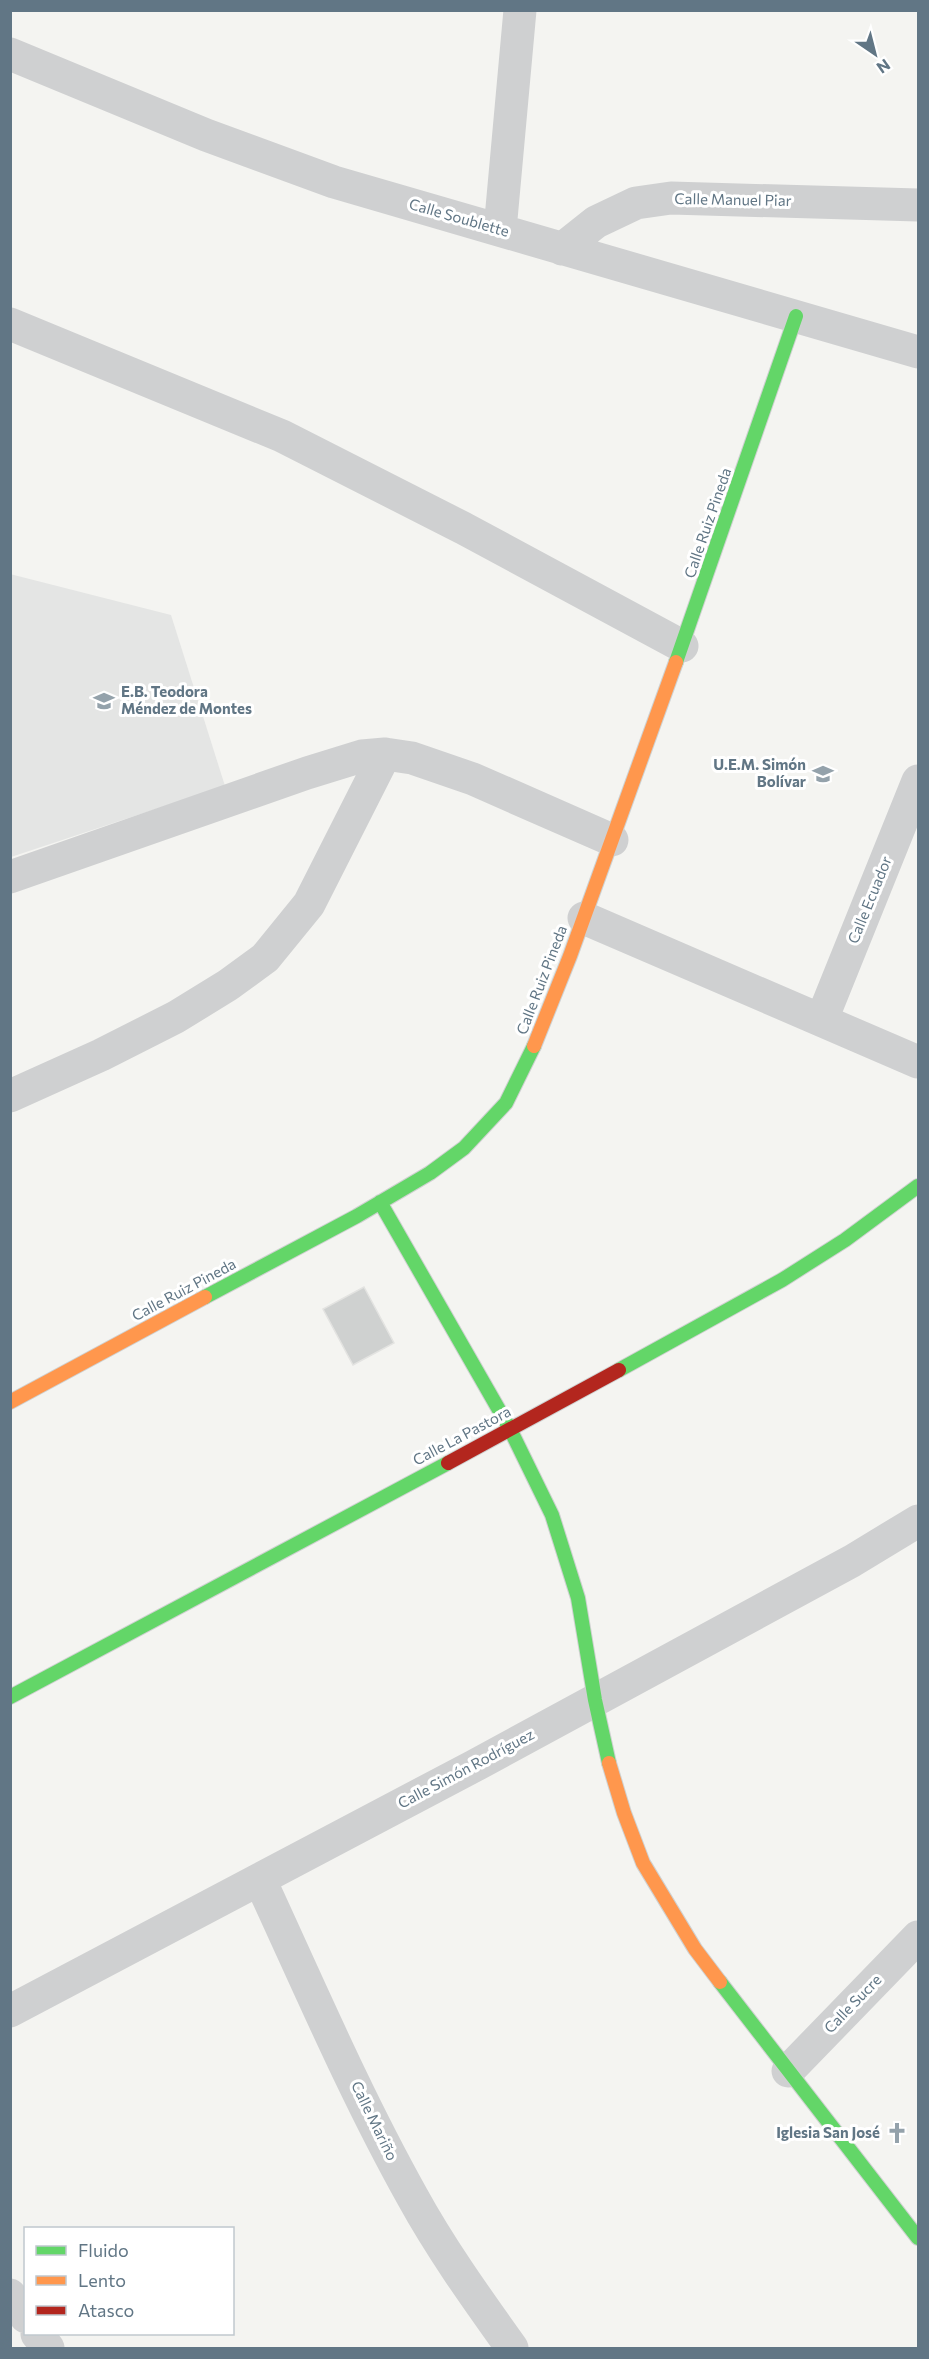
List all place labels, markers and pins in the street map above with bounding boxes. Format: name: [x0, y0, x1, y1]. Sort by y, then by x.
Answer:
place label: E.B. Teodora Méndez de Montes: [121, 682, 252, 717]
school or university icon: E.B. Teodora Méndez de Montes: [92, 689, 116, 713]
place label: U.E.M. Simón Bolívar: [713, 755, 806, 790]
school or university icon: U.E.M. Simón Bolívar: [811, 762, 835, 786]
church icon: Iglesia San José: [885, 2121, 909, 2145]
place label: Iglesia San José: [776, 2123, 880, 2141]

